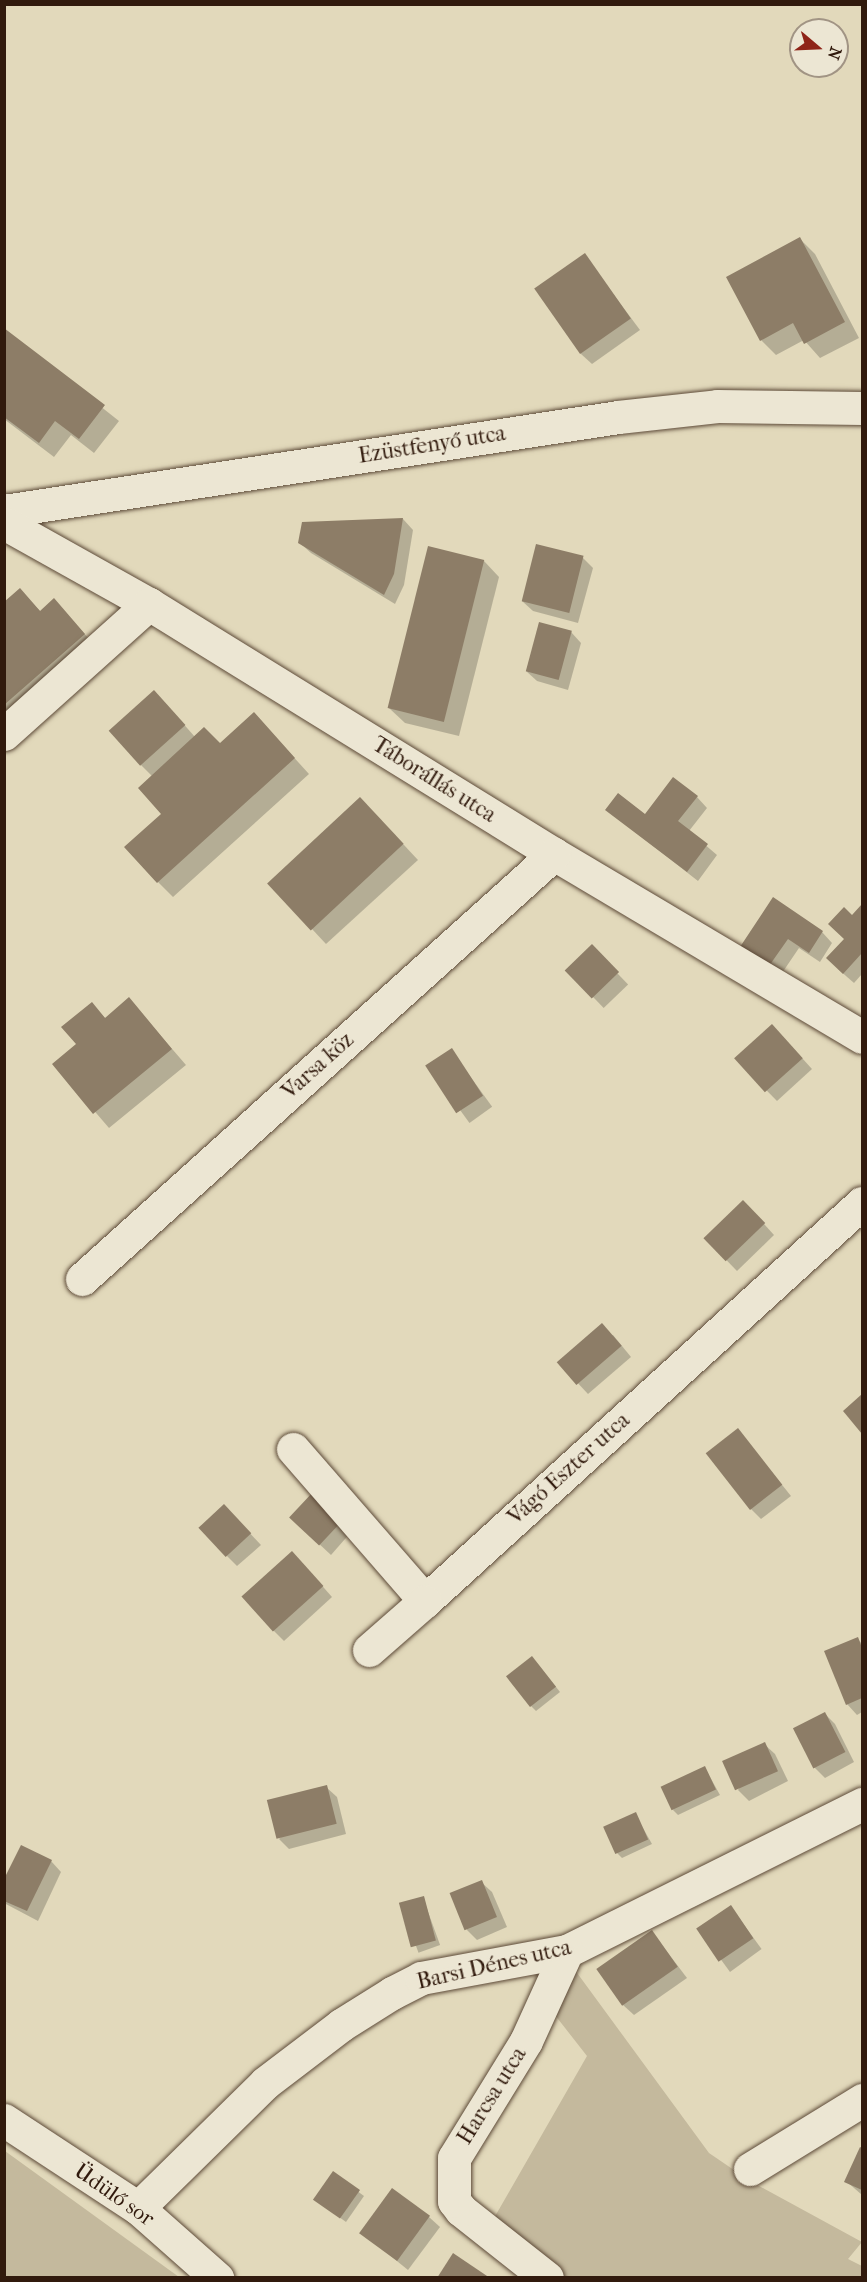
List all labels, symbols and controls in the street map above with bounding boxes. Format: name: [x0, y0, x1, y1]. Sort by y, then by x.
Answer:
north arrow: [789, 18, 849, 78]
text: N: [824, 45, 846, 62]
street label: Ezüstfenyő utca: [356, 420, 508, 470]
street label: Táborállás utca: [367, 732, 501, 828]
street label: Varsa köz: [277, 1027, 359, 1105]
street label: Vágó Eszter utca: [503, 1407, 635, 1531]
street label: Barsi Dénes utca: [414, 1934, 574, 1996]
street label: Harcsa utca: [452, 2043, 532, 2149]
street label: Üdülő sor: [69, 2158, 159, 2232]

